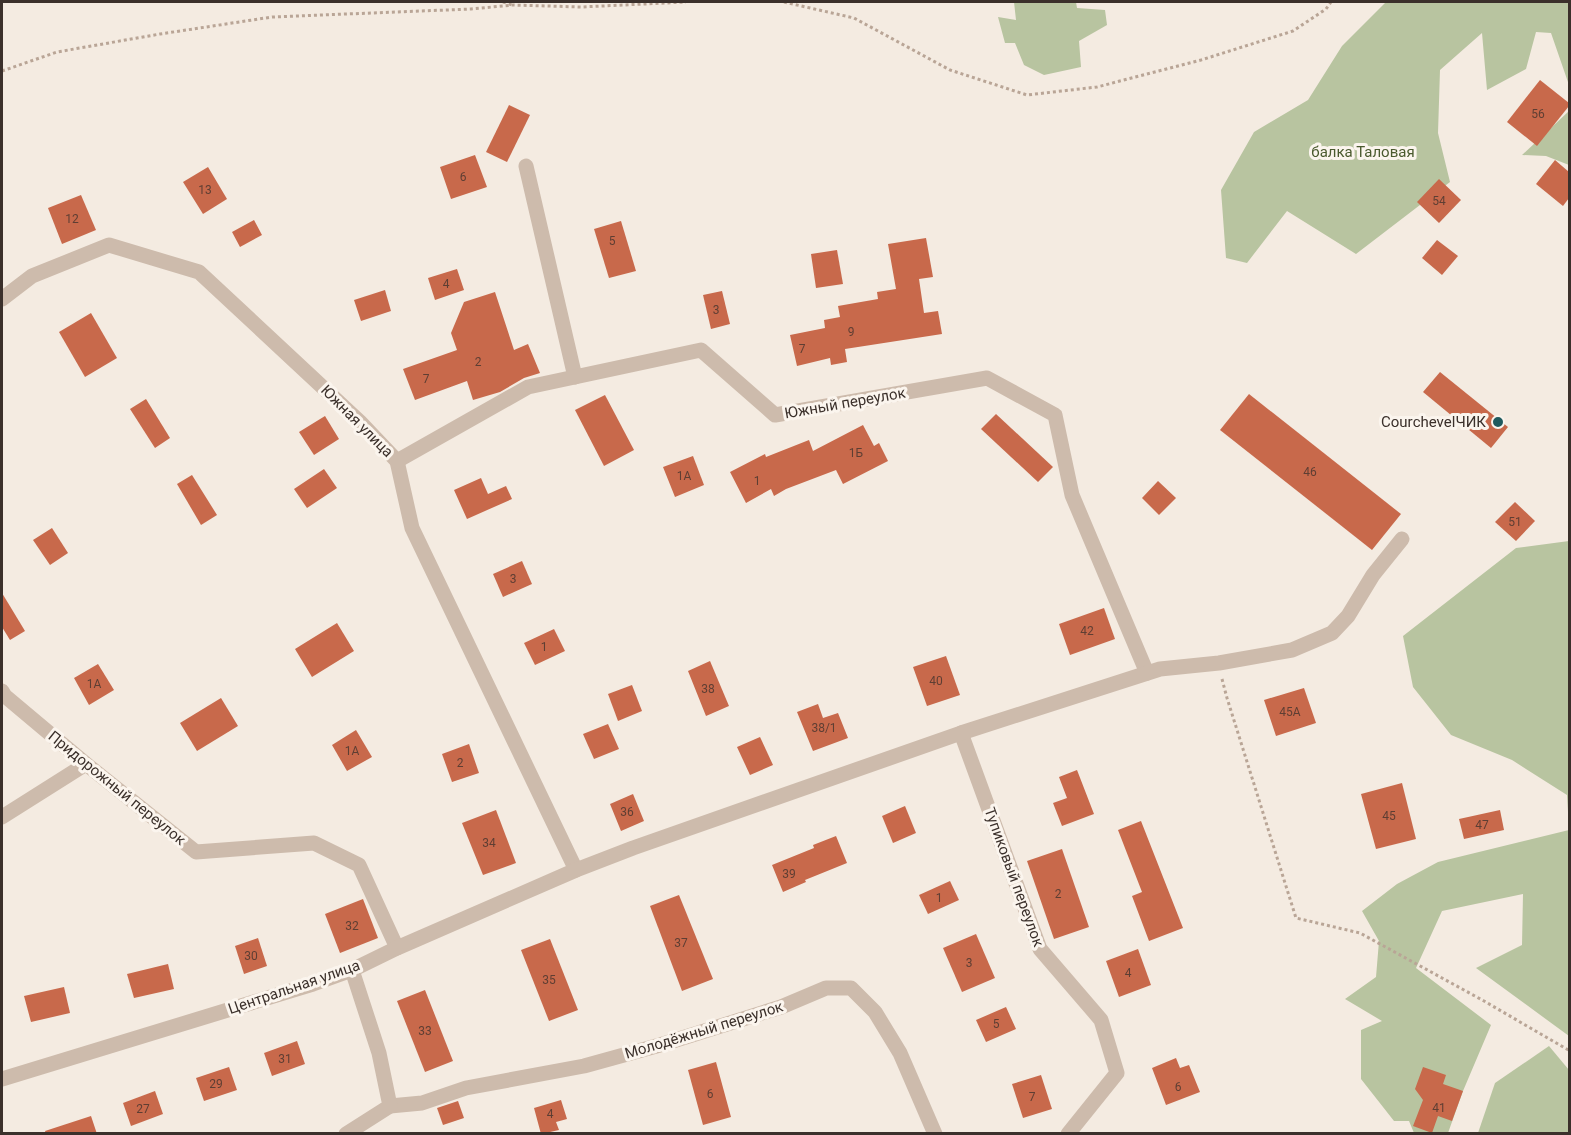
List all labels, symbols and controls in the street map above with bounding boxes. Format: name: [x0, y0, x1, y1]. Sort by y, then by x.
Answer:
house number: 56: [1531, 107, 1545, 121]
park label: балка Таловая: [1311, 143, 1415, 161]
house number: 6: [460, 170, 467, 184]
house number: 13: [198, 183, 212, 197]
house number: 54: [1432, 194, 1446, 208]
house number: 12: [65, 212, 79, 226]
house number: 5: [609, 234, 616, 248]
house number: 4: [443, 277, 450, 291]
house number: 3: [713, 303, 719, 317]
house number: 9: [848, 325, 854, 339]
house number: 7: [799, 342, 806, 356]
house number: 2: [475, 355, 482, 369]
house number: 7: [423, 372, 430, 386]
street label: Южная улица: [317, 381, 397, 461]
street label: Южный переулок: [783, 383, 907, 423]
place label: CourсhevelЧИК: [1381, 413, 1486, 431]
marker: CourсhevelЧИК: [1491, 415, 1505, 429]
house number: 1Б: [849, 446, 864, 460]
house number: 46: [1303, 465, 1317, 479]
house number: 1А: [677, 469, 691, 483]
house number: 1: [754, 474, 760, 488]
house number: 51: [1508, 515, 1522, 529]
house number: 3: [510, 572, 516, 586]
house number: 42: [1080, 624, 1094, 638]
house number: 1: [541, 640, 547, 654]
house number: 40: [929, 674, 943, 688]
house number: 1А: [87, 677, 101, 691]
house number: 38: [701, 682, 715, 696]
house number: 45А: [1279, 705, 1301, 719]
house number: 38/1: [811, 721, 837, 735]
street label: Придорожный переулок: [45, 727, 189, 849]
house number: 1А: [345, 744, 359, 758]
house number: 2: [457, 756, 464, 770]
house number: 36: [620, 805, 634, 819]
street label: Тупиковый переулок: [980, 805, 1048, 949]
house number: 45: [1382, 809, 1396, 823]
house number: 47: [1475, 818, 1489, 832]
house number: 34: [482, 836, 496, 850]
house number: 39: [782, 867, 796, 881]
house number: 2: [1055, 887, 1062, 901]
house number: 1: [936, 891, 942, 905]
house number: 32: [345, 919, 359, 933]
house number: 37: [674, 936, 688, 950]
house number: 30: [244, 949, 258, 963]
street label: Центральная улица: [226, 956, 362, 1018]
house number: 3: [966, 956, 972, 970]
house number: 4: [1125, 966, 1132, 980]
house number: 35: [542, 973, 556, 987]
street label: Молодёжный переулок: [623, 997, 785, 1063]
house number: 5: [993, 1017, 1000, 1031]
house number: 33: [418, 1024, 432, 1038]
house number: 31: [278, 1052, 292, 1066]
house number: 29: [209, 1077, 223, 1091]
house number: 6: [1175, 1080, 1182, 1094]
house number: 6: [707, 1087, 714, 1101]
house number: 7: [1029, 1090, 1036, 1104]
house number: 41: [1432, 1101, 1446, 1115]
house number: 27: [136, 1102, 150, 1116]
house number: 4: [547, 1107, 554, 1121]

